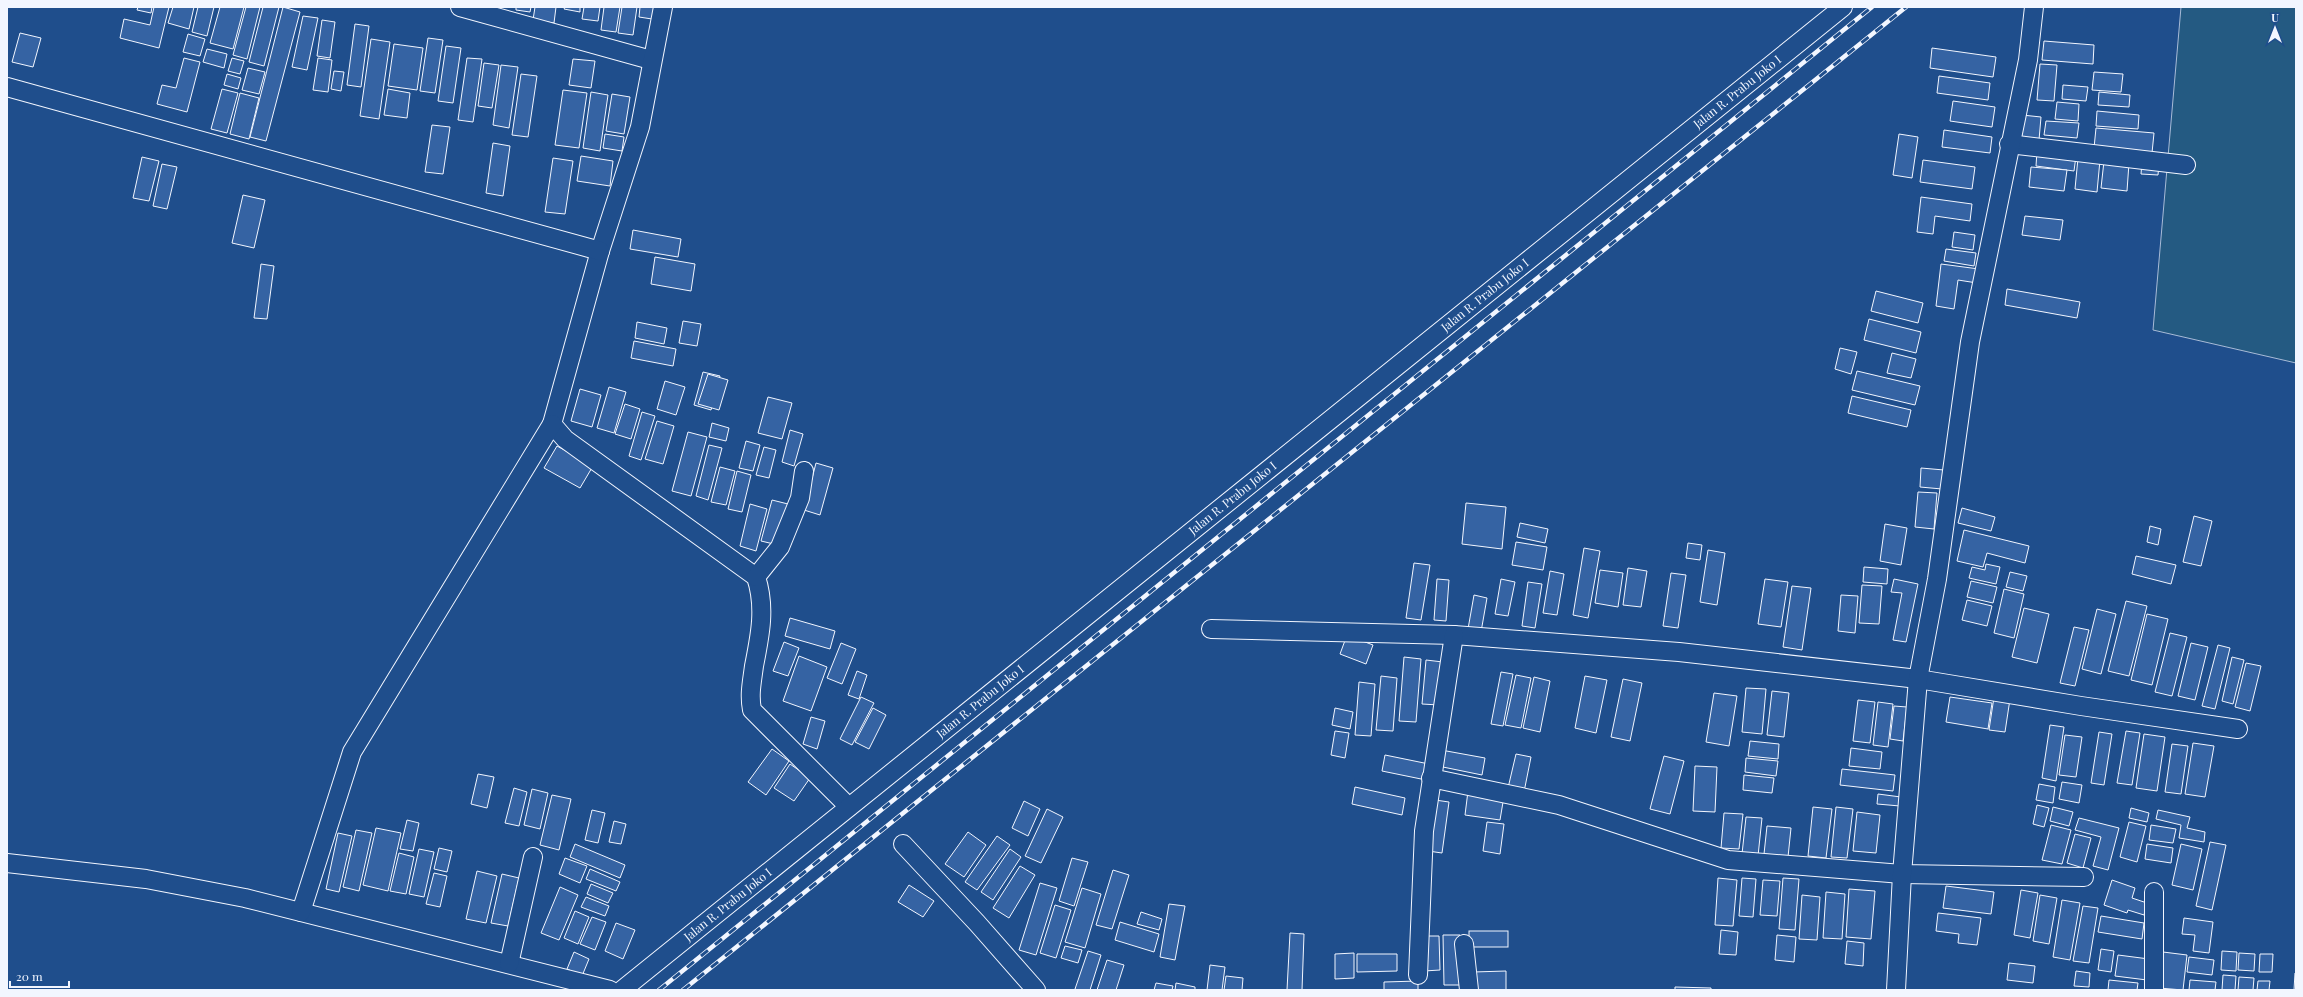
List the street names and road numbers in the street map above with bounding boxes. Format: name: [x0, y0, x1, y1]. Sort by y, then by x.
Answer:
street label: Jalan R. Prabu Joko I: [1689, 51, 1784, 132]
street label: Jalan R. Prabu Joko I: [1436, 254, 1532, 335]
street label: Jalan R. Prabu Joko I: [1184, 457, 1279, 538]
street label: Jalan R. Prabu Joko I: [932, 661, 1027, 742]
street label: Jalan R. Prabu Joko I: [679, 864, 774, 945]

